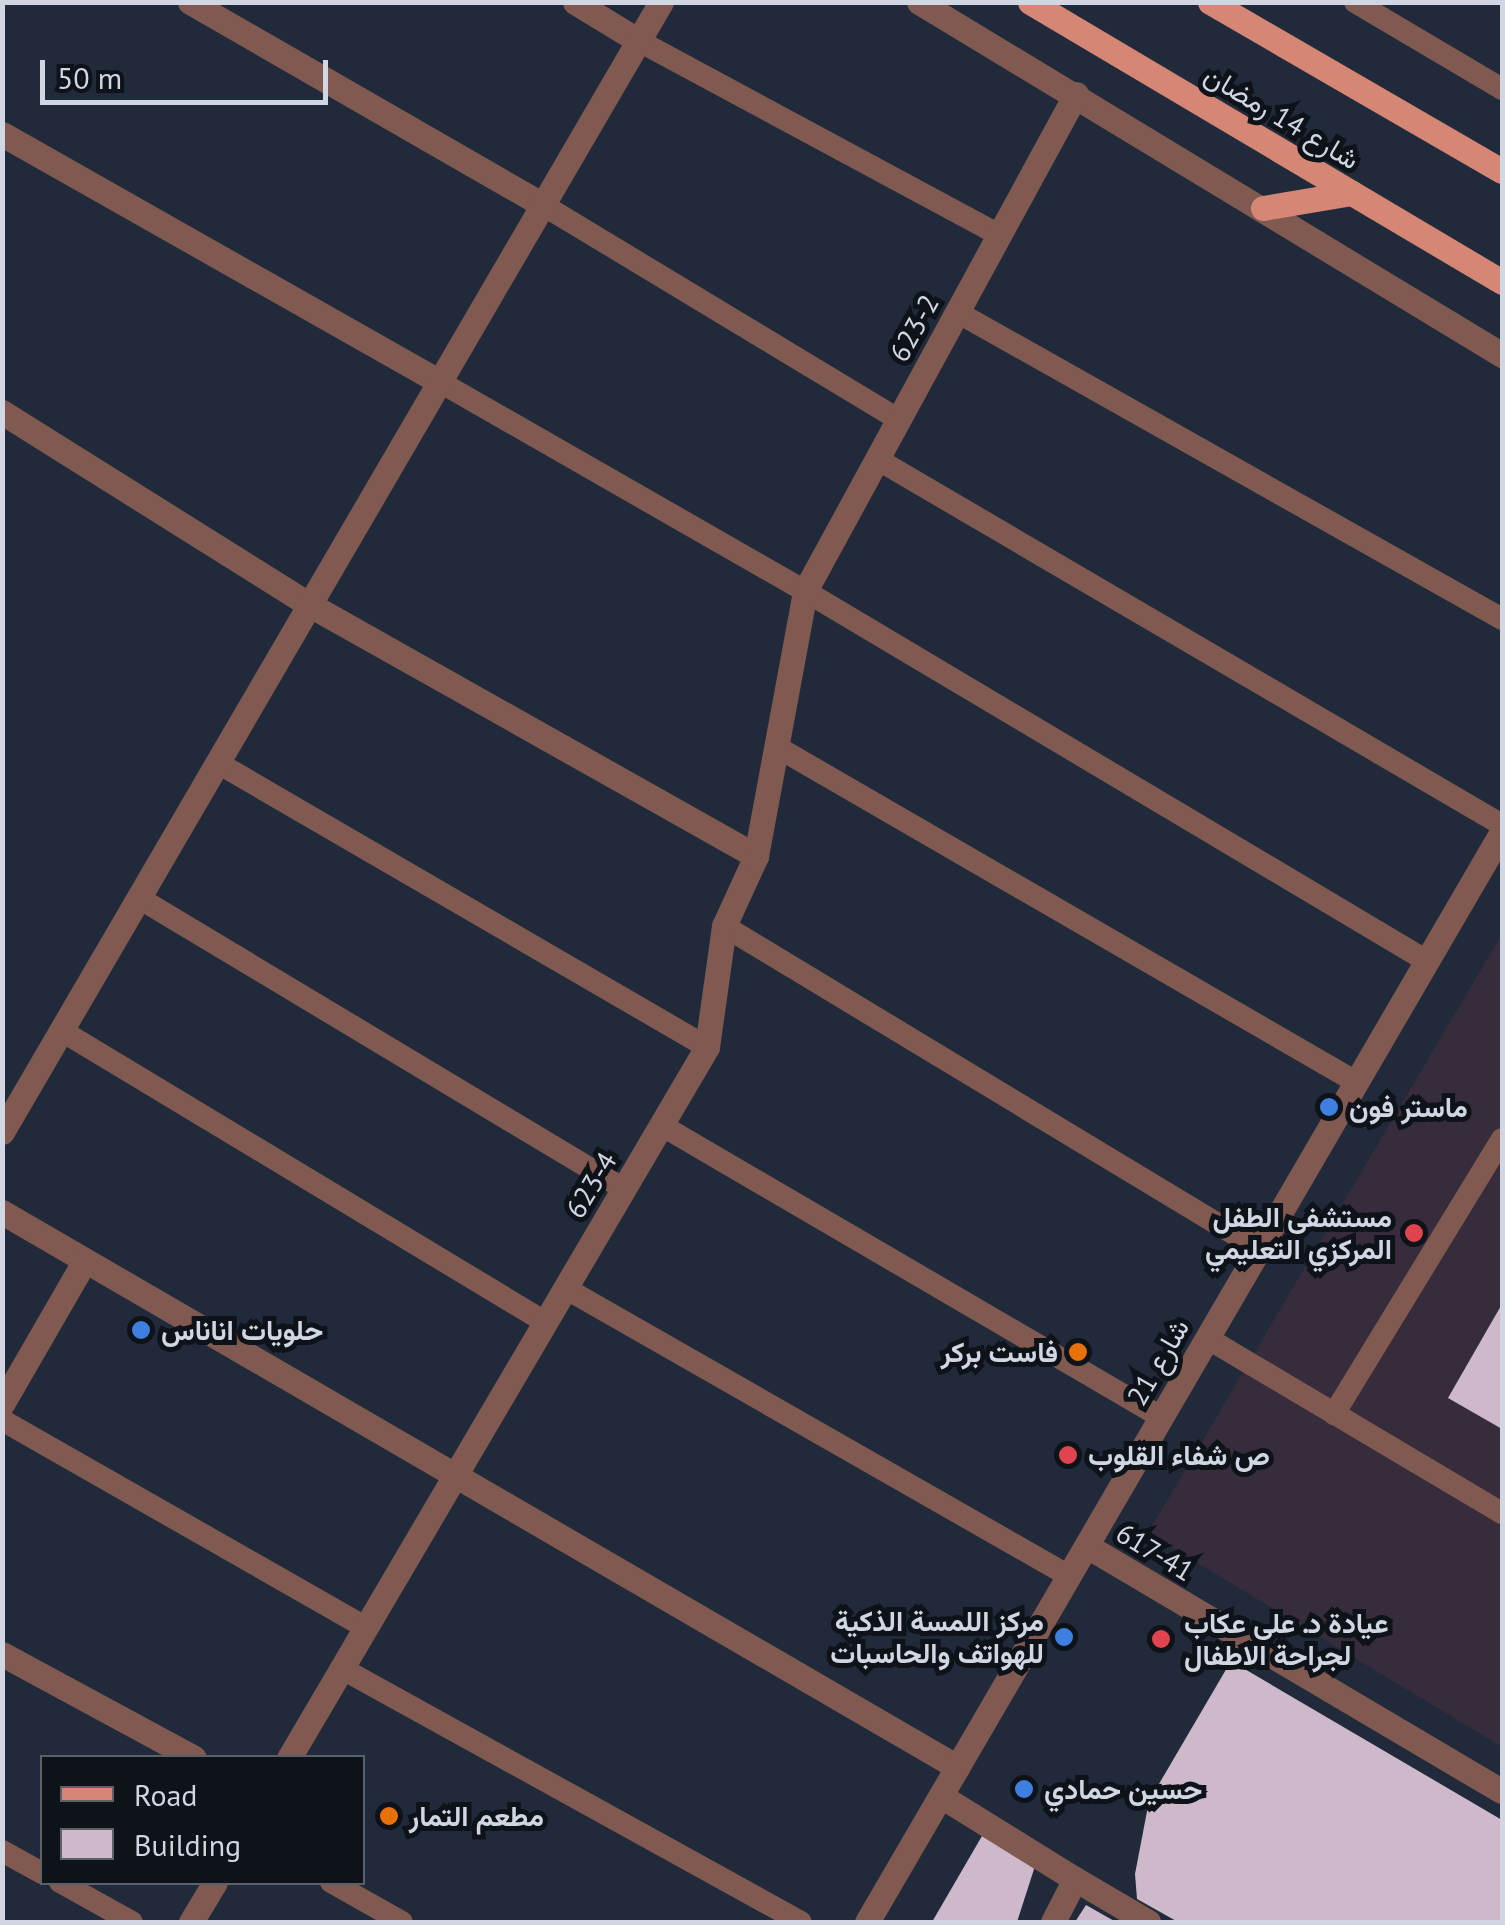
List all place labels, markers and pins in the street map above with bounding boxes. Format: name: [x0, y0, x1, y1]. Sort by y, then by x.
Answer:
place label: ماستر فون: [1349, 1090, 1468, 1124]
marker: ماستر فون: [1318, 1096, 1340, 1118]
place label: مستشفى الطفل المركزي التعليمي: [1205, 1200, 1392, 1266]
marker: مستشفى الطفل المركزي التعليمي: [1401, 1220, 1427, 1246]
place label: حلويات اناناس: [161, 1313, 323, 1347]
marker: حلويات اناناس: [130, 1319, 152, 1341]
place label: فاست بركر: [941, 1335, 1058, 1369]
marker: فاست بركر: [1067, 1341, 1089, 1363]
place label: ص شفاء القلوب: [1088, 1438, 1270, 1472]
marker: ص شفاء القلوب: [1057, 1444, 1079, 1466]
place label: مركز اللمسة الذكية للهواتف والحاسبات: [830, 1604, 1044, 1670]
place label: عيادة د. علي عكاب لجراحة الاطفال: [1184, 1606, 1391, 1672]
marker: مركز اللمسة الذكية للهواتف والحاسبات: [1053, 1626, 1075, 1648]
marker: عيادة د. علي عكاب لجراحة الاطفال: [1148, 1626, 1174, 1652]
place label: حسين حمادي: [1044, 1772, 1202, 1806]
marker: حسين حمادي: [1013, 1778, 1035, 1800]
place label: مطعم التمار: [409, 1799, 544, 1833]
marker: مطعم التمار: [378, 1805, 400, 1827]

